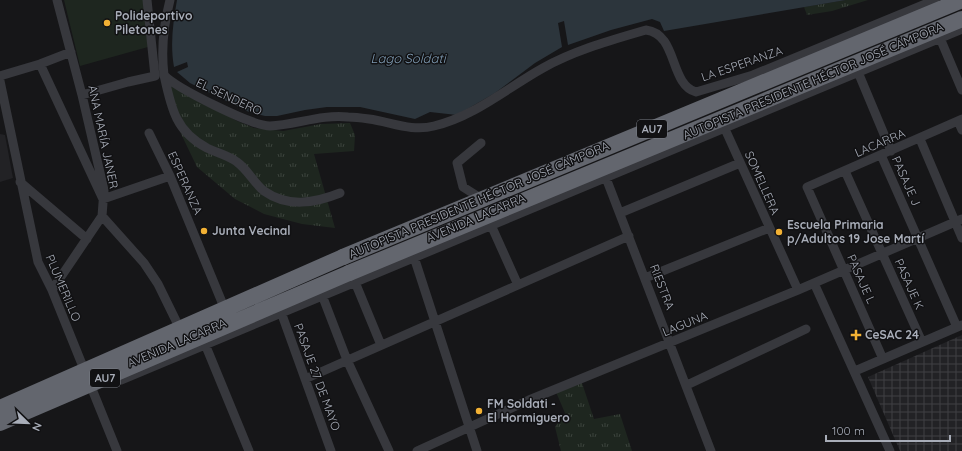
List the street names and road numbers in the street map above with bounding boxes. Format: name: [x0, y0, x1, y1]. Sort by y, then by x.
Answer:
street label: AUTOPISTA PRESIDENTE HÉCTOR JOSÉ CÁMPORA: [680, 19, 946, 142]
street label: LA ESPERANZA: [699, 43, 785, 84]
street label: EL SENDERO: [194, 75, 265, 118]
street label: ANA MARÍA JANER: [85, 84, 122, 190]
road number: AU7: [637, 120, 667, 138]
street label: LACARRA: [852, 125, 908, 160]
street label: AUTOPISTA PRESIDENTE HÉCTOR JOSÉ CÁMPORA: [346, 138, 612, 261]
street label: ESPERANZA: [165, 149, 206, 217]
street label: SOMELLERA: [742, 149, 783, 217]
street label: PASAJE J: [889, 154, 924, 208]
street label: AVENIDA LACARRA: [424, 190, 528, 245]
street label: PLUMERILLO: [43, 252, 84, 324]
street label: PASAJE L: [844, 252, 879, 306]
street label: PASAJE K: [892, 256, 927, 312]
street label: RIESTRA: [647, 262, 678, 312]
street label: LAGUNA: [660, 308, 710, 339]
street label: AVENIDA LACARRA: [125, 315, 229, 370]
street label: PASAJE 27 DE MAYO: [291, 321, 344, 433]
road number: AU7: [90, 369, 120, 387]

